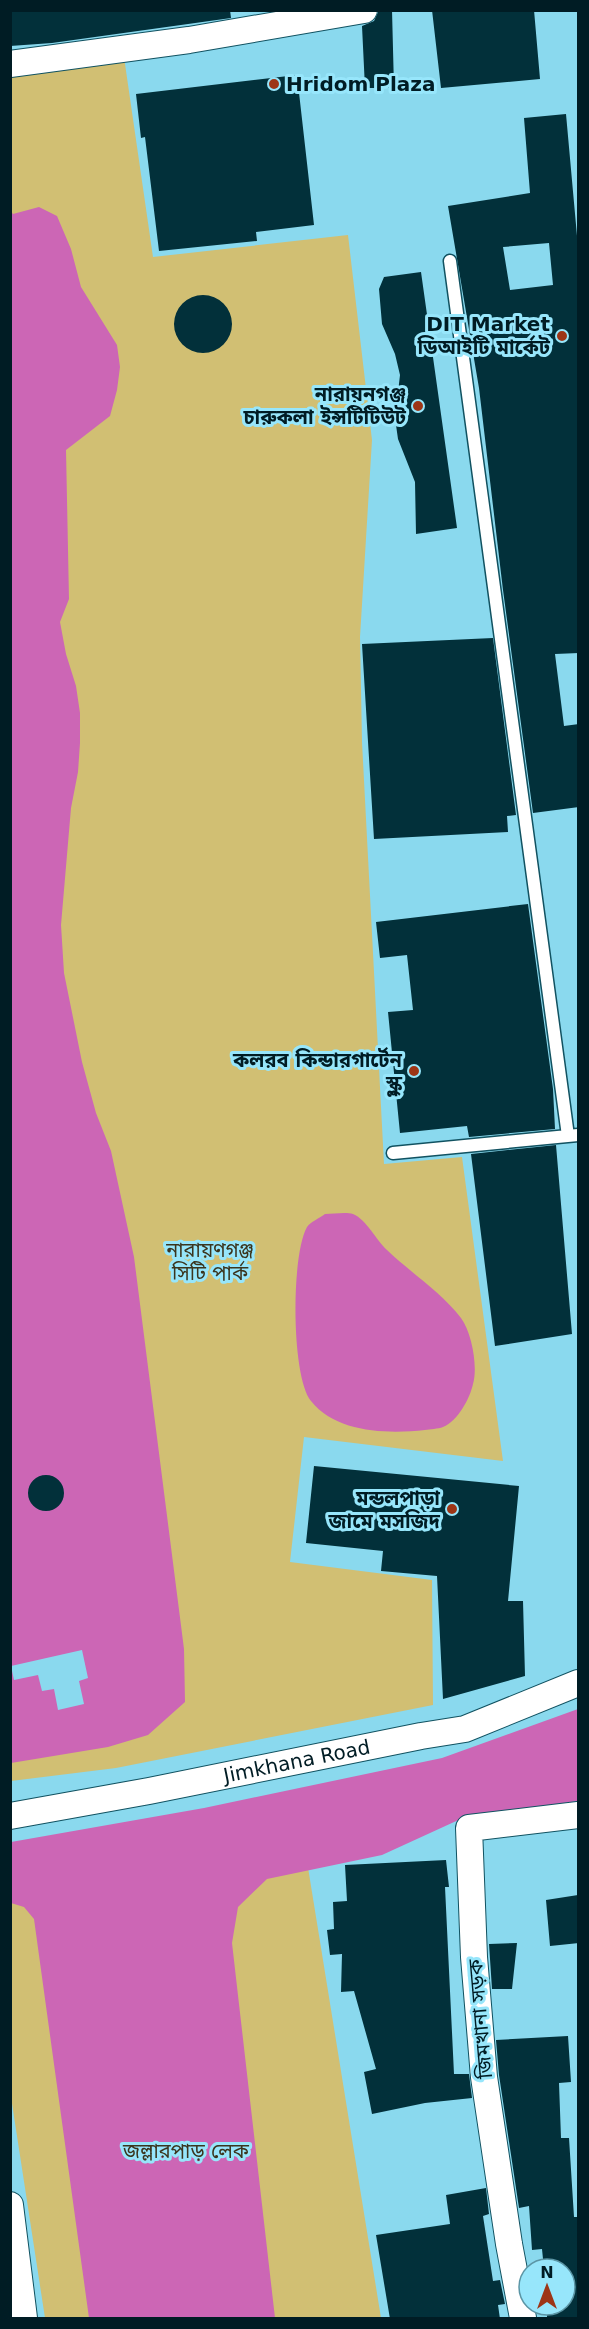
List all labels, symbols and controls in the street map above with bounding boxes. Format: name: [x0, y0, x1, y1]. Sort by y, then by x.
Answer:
place label: Hridom Plaza: [286, 72, 435, 96]
marker: Hridom Plaza: [267, 77, 281, 91]
place label: DIT Market ডিআইটি মার্কেট: [416, 312, 551, 359]
marker: DIT Market ডিআইটি মার্কেট: [555, 329, 569, 343]
place label: নারায়নগঞ্জ চারুকলা ইন্সটিটিউট: [242, 382, 407, 429]
marker: নারায়নগঞ্জ চারুকলা ইন্সটিটিউট: [411, 399, 425, 413]
place label: কলরব কিন্ডারগার্টেন স্কুল: [232, 1047, 403, 1097]
marker: কলরব কিন্ডারগার্টেন স্কুল: [407, 1064, 421, 1078]
park label: নারায়ণগঞ্জ সিটি পার্ক: [165, 1238, 254, 1285]
place label: মন্ডলপাড়া জামে মসজিদ: [327, 1486, 441, 1533]
marker: মন্ডলপাড়া জামে মসজিদ: [445, 1502, 459, 1516]
street label: Jimkhana Road: [219, 1735, 372, 1788]
street label: জিমখানা সড়ক: [463, 1957, 497, 2081]
park label: জল্লারপাড় লেক: [122, 2139, 250, 2163]
north arrow: [517, 2257, 577, 2317]
text: N: [540, 2263, 554, 2282]

